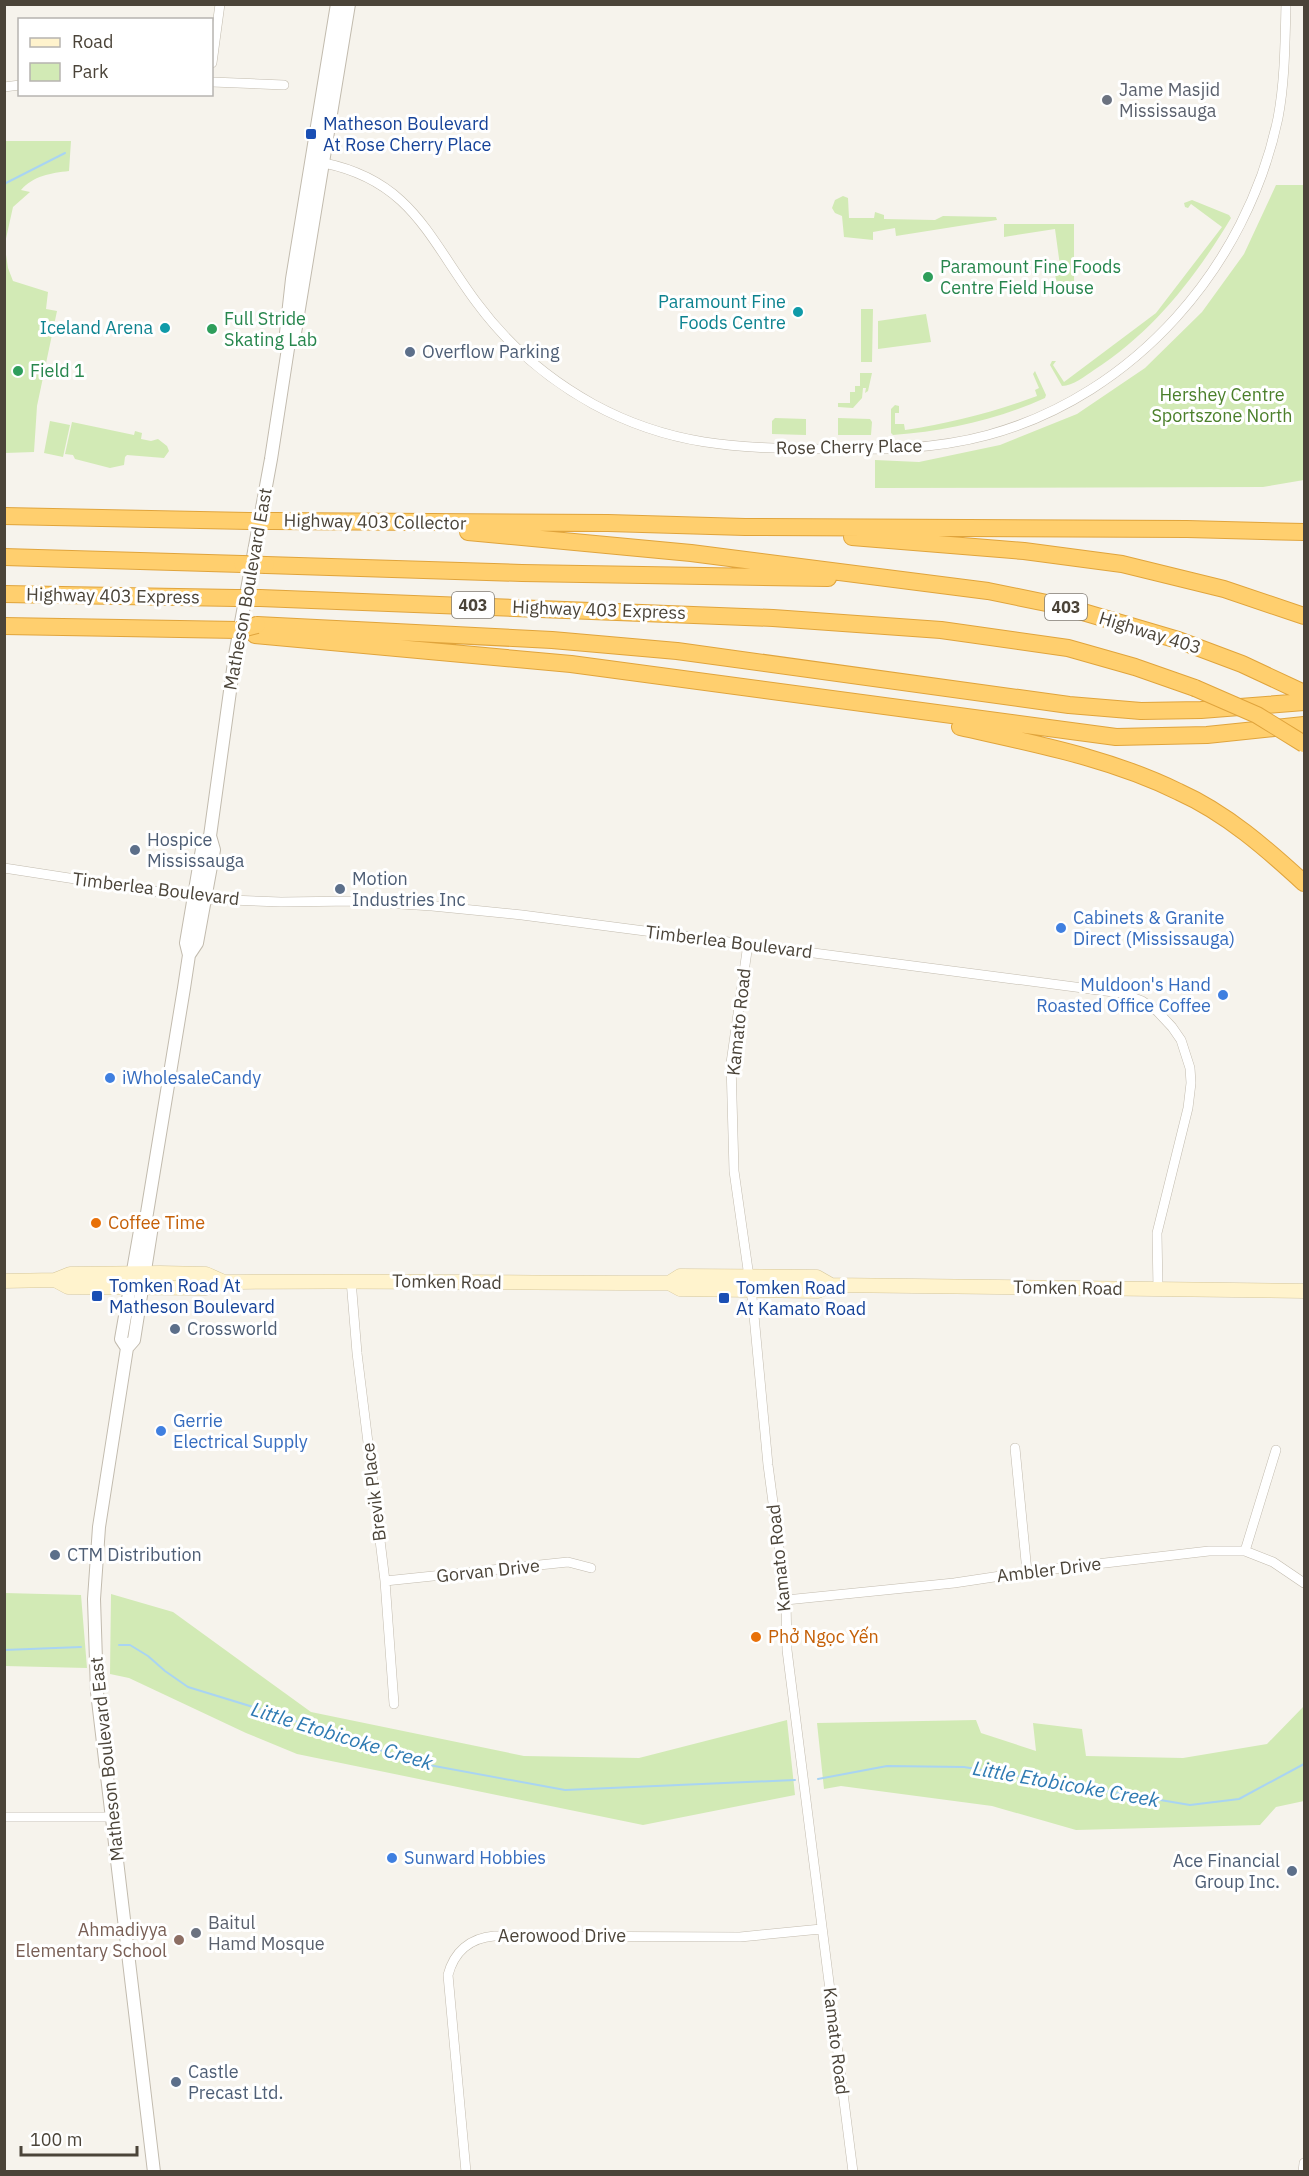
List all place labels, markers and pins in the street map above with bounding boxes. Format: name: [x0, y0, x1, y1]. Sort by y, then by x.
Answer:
place label: Jame Masjid Mississauga: [1119, 78, 1220, 122]
marker: Jame Masjid Mississauga: [1100, 93, 1114, 107]
place label: Matheson Boulevard At Rose Cherry Place: [323, 112, 492, 156]
marker: Matheson Boulevard At Rose Cherry Place: [304, 127, 318, 141]
place label: Paramount Fine Foods Centre Field House: [940, 255, 1121, 299]
marker: Paramount Fine Foods Centre Field House: [921, 270, 935, 284]
place label: Paramount Fine Foods Centre: [658, 290, 786, 334]
marker: Paramount Fine Foods Centre: [791, 305, 805, 319]
place label: Full Stride Skating Lab: [224, 307, 317, 351]
place label: Iceland Arena: [40, 316, 153, 339]
marker: Iceland Arena: [158, 321, 172, 335]
marker: Full Stride Skating Lab: [205, 322, 219, 336]
place label: Overflow Parking: [422, 340, 560, 363]
marker: Overflow Parking: [403, 345, 417, 359]
place label: Field 1: [30, 359, 85, 382]
marker: Field 1: [11, 364, 25, 378]
place label: Hospice Mississauga: [147, 828, 245, 872]
marker: Hospice Mississauga: [128, 843, 142, 857]
place label: Motion Industries Inc: [352, 867, 466, 911]
marker: Motion Industries Inc: [333, 882, 347, 896]
place label: Cabinets & Granite Direct (Mississauga): [1073, 906, 1235, 950]
marker: Cabinets & Granite Direct (Mississauga): [1054, 921, 1068, 935]
place label: Muldoon's Hand Roasted Office Coffee: [1036, 973, 1211, 1017]
marker: Muldoon's Hand Roasted Office Coffee: [1216, 988, 1230, 1002]
place label: iWholesaleCandy: [122, 1066, 261, 1089]
marker: iWholesaleCandy: [103, 1071, 117, 1085]
place label: Coffee Time: [108, 1211, 205, 1234]
marker: Coffee Time: [89, 1216, 103, 1230]
place label: Tomken Road At Matheson Boulevard: [109, 1274, 275, 1318]
place label: Tomken Road At Kamato Road: [736, 1276, 866, 1320]
marker: Tomken Road At Matheson Boulevard: [90, 1289, 104, 1303]
marker: Tomken Road At Kamato Road: [717, 1291, 731, 1305]
place label: Crossworld: [187, 1317, 278, 1340]
marker: Crossworld: [168, 1322, 182, 1336]
place label: Gerrie Electrical Supply: [173, 1409, 308, 1453]
marker: Gerrie Electrical Supply: [154, 1424, 168, 1438]
place label: CTM Distribution: [67, 1543, 202, 1566]
marker: CTM Distribution: [48, 1548, 62, 1562]
place label: Phở Ngọc Yến: [768, 1625, 879, 1648]
marker: Phở Ngọc Yến: [749, 1630, 763, 1644]
place label: Sunward Hobbies: [404, 1846, 546, 1869]
place label: Ace Financial Group Inc.: [1173, 1849, 1280, 1893]
marker: Sunward Hobbies: [385, 1851, 399, 1865]
marker: Ace Financial Group Inc.: [1285, 1864, 1299, 1878]
place label: Baitul Hamd Mosque: [208, 1911, 325, 1955]
place label: Ahmadiyya Elementary School: [15, 1918, 167, 1962]
marker: Baitul Hamd Mosque: [189, 1926, 203, 1940]
marker: Ahmadiyya Elementary School: [172, 1933, 186, 1947]
place label: Castle Precast Ltd.: [188, 2060, 283, 2104]
marker: Castle Precast Ltd.: [169, 2075, 183, 2089]

